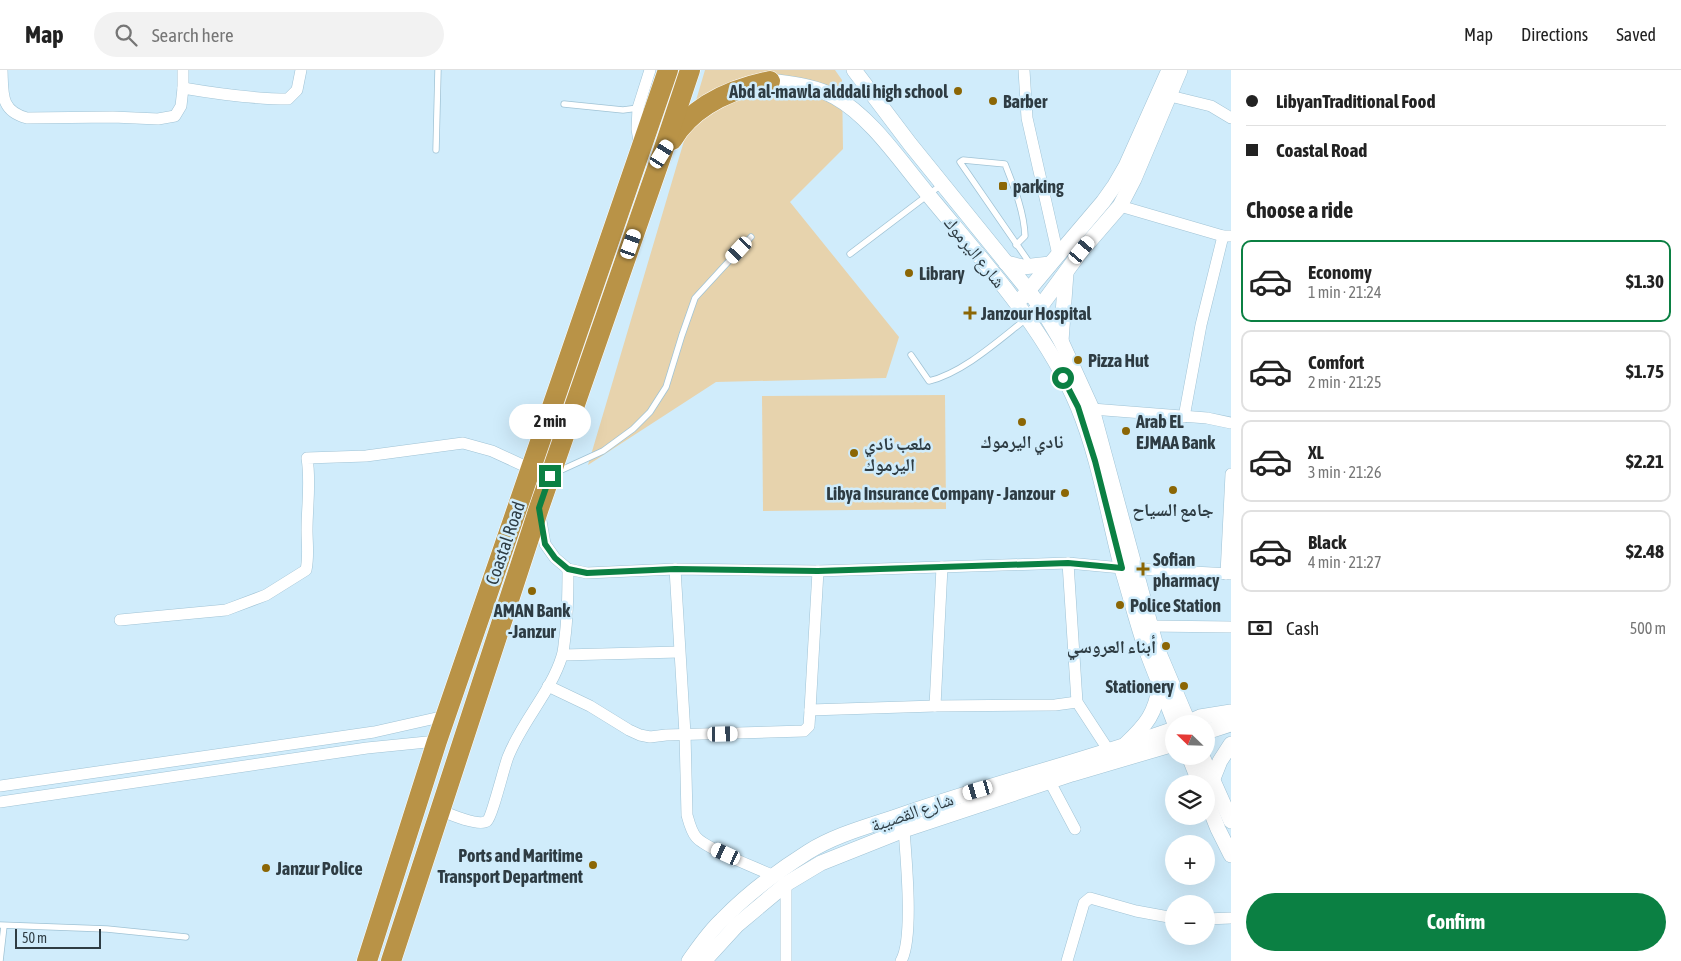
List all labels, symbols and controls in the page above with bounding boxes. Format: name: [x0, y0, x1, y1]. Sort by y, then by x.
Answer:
search box: [94, 12, 444, 57]
text: Map: [25, 21, 64, 48]
icon: search: [112, 21, 140, 49]
text: Search here: [152, 24, 234, 46]
text: Map: [1464, 24, 1493, 45]
text: Directions: [1521, 24, 1588, 45]
text: Saved: [1616, 24, 1656, 45]
place label: Abd al-mawla alddali high school: [728, 81, 948, 102]
marker: Abd al-mawla alddali high school: [952, 85, 964, 97]
text: LibyanTraditional Food: [1276, 90, 1435, 112]
place label: Barber: [1003, 91, 1048, 112]
marker: Barber: [987, 95, 999, 107]
car: [647, 137, 676, 171]
text: Coastal Road: [1276, 139, 1367, 161]
place label: parking: [1013, 176, 1064, 197]
marker: parking: [997, 180, 1009, 192]
text: Choose a ride: [1246, 197, 1353, 223]
street label: شارع اليرموك: [939, 212, 1010, 292]
car: [619, 227, 642, 261]
car: [723, 234, 754, 266]
car: [1066, 234, 1097, 266]
icon: car: [1248, 259, 1293, 304]
text: Economy: [1308, 261, 1372, 283]
place label: Library: [919, 263, 965, 284]
marker: Library: [903, 267, 915, 279]
text: $1.30: [1626, 270, 1664, 292]
text: 1 min · 21:24: [1308, 283, 1381, 301]
place label: Janzour Hospital: [980, 303, 1092, 324]
marker: Janzour Hospital: [963, 306, 977, 320]
icon: car: [1248, 349, 1293, 394]
place label: Pizza Hut: [1088, 350, 1150, 371]
text: Comfort: [1308, 351, 1364, 373]
marker: Pizza Hut: [1072, 354, 1084, 366]
text: $1.75: [1626, 360, 1664, 382]
route start: [1052, 367, 1074, 389]
text: 2 min · 21:25: [1308, 373, 1381, 391]
callout: 2 min: [509, 404, 591, 438]
place label: Arab EL EJMAA Bank: [1135, 411, 1216, 453]
text: 2 min: [534, 412, 566, 430]
marker: نادي اليرموك: [1016, 416, 1028, 428]
marker: Arab EL EJMAA Bank: [1120, 425, 1132, 437]
place label: نادي اليرموك: [981, 431, 1063, 456]
place label: ملعب نادي اليرموك: [864, 433, 932, 475]
icon: car: [1248, 439, 1293, 484]
text: XL: [1308, 441, 1324, 463]
marker: ملعب نادي اليرموك: [848, 447, 860, 459]
text: $2.21: [1626, 450, 1664, 472]
text: 3 min · 21:26: [1308, 463, 1381, 481]
route end: [539, 465, 561, 487]
place label: Libya Insurance Company - Janzour: [826, 483, 1056, 504]
marker: جامع السياح: [1167, 484, 1179, 496]
marker: Libya Insurance Company - Janzour: [1059, 487, 1071, 499]
street label: Coastal Road: [481, 499, 529, 587]
place label: جامع السياح: [1132, 499, 1214, 522]
icon: car: [1248, 529, 1293, 574]
text: Black: [1308, 531, 1346, 553]
text: $2.48: [1626, 540, 1664, 562]
place label: Sofian pharmacy: [1153, 549, 1220, 591]
text: 4 min · 21:27: [1308, 553, 1381, 571]
marker: Sofian pharmacy: [1137, 563, 1149, 575]
marker: AMAN Bank -Janzur: [526, 585, 538, 597]
place label: Police Station: [1130, 595, 1221, 616]
marker: Police Station: [1114, 599, 1126, 611]
place label: AMAN Bank -Janzur: [493, 600, 571, 642]
icon: cash: [1246, 614, 1274, 642]
text: Cash: [1286, 617, 1319, 639]
text: 500 m: [1630, 619, 1666, 637]
place label: أبناء العروسي: [1067, 635, 1156, 661]
marker: أبناء العروسي: [1160, 640, 1172, 652]
place label: Stationery: [1105, 676, 1175, 697]
marker: Stationery: [1178, 680, 1190, 692]
north arrow: [1165, 715, 1215, 765]
map controls: [1165, 715, 1215, 945]
car: [707, 726, 738, 742]
button: layers: [1165, 775, 1215, 825]
car: [961, 779, 994, 801]
street label: شارع القصيبة: [868, 788, 956, 837]
button: +: [1165, 835, 1215, 885]
car: [709, 841, 742, 867]
place label: Ports and Maritime Transport Department: [437, 845, 584, 887]
place label: Janzur Police: [275, 858, 363, 879]
marker: Ports and Maritime Transport Department: [587, 859, 599, 871]
marker: Janzur Police: [260, 862, 272, 874]
button: Confirm: [1246, 893, 1666, 951]
button: −: [1165, 895, 1215, 945]
scale bar: [15, 926, 101, 949]
text: 50 m: [22, 930, 47, 946]

